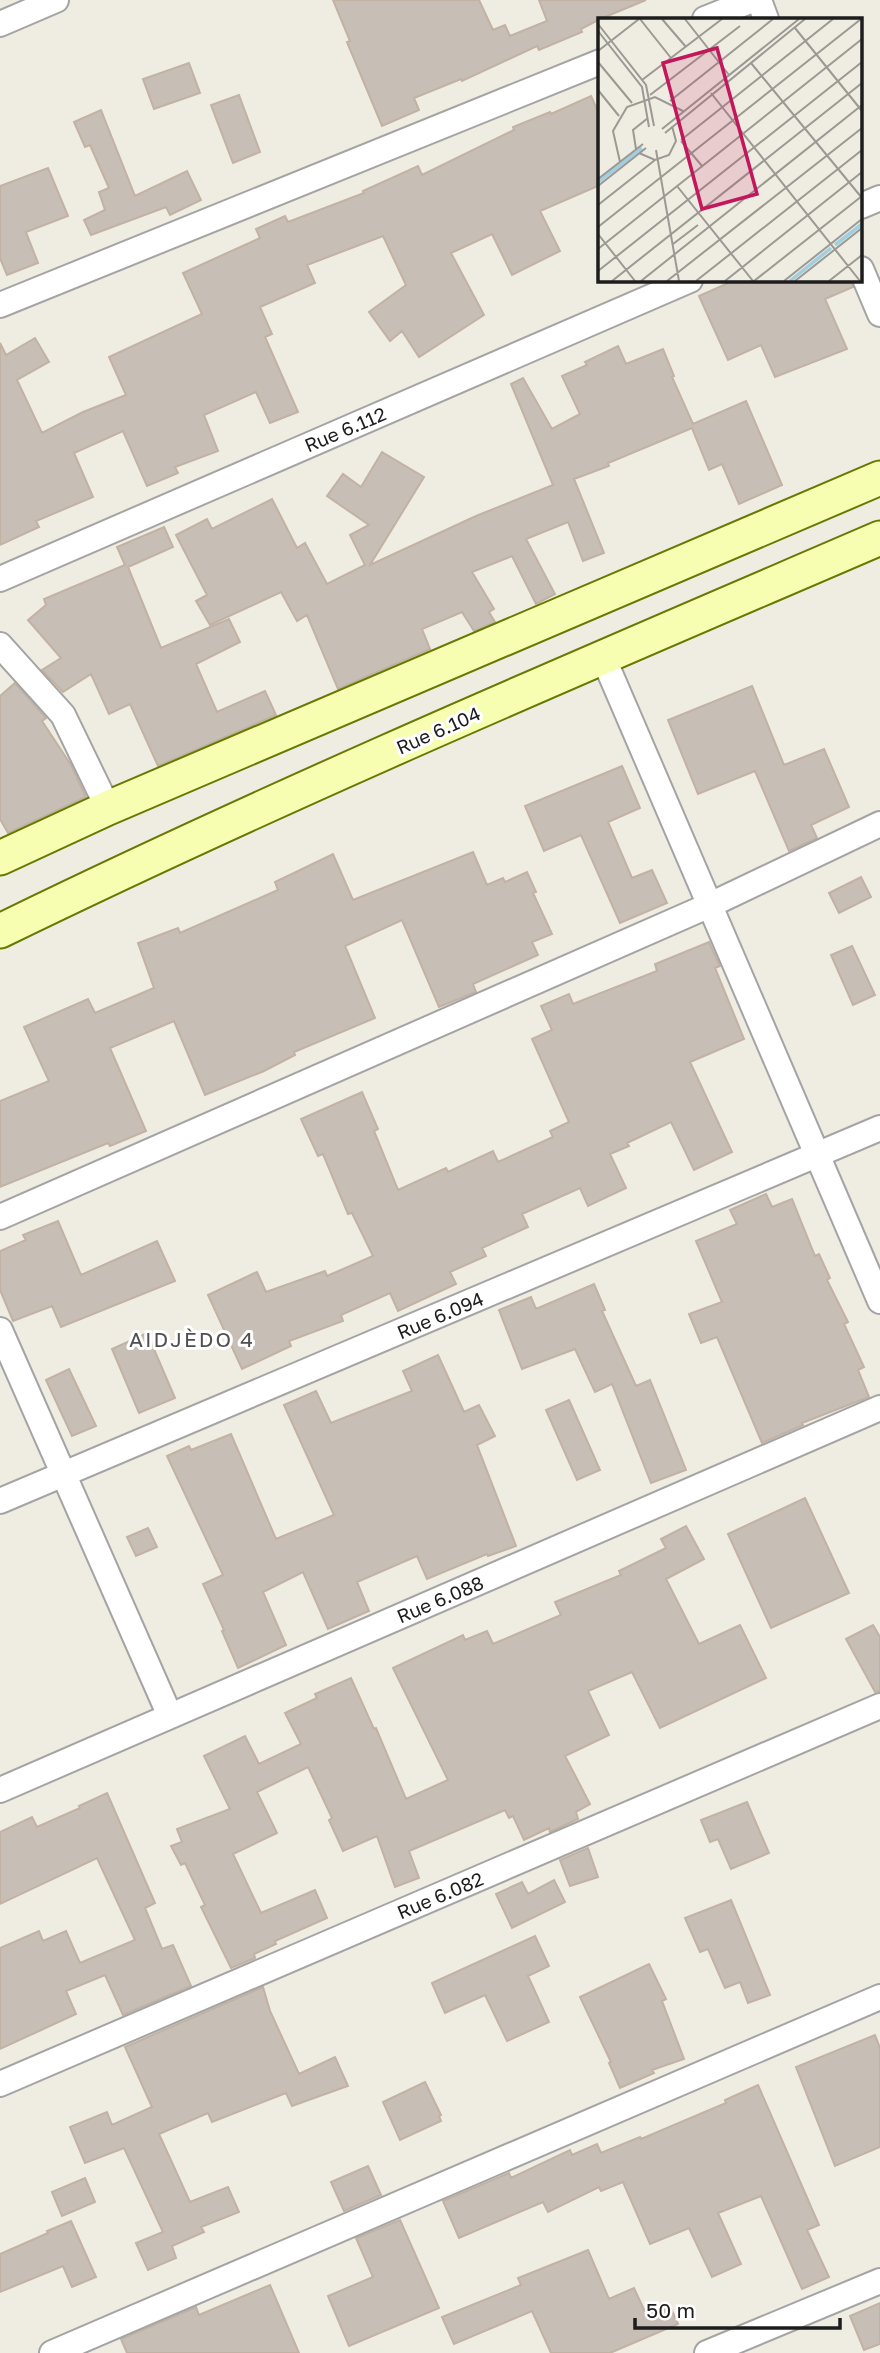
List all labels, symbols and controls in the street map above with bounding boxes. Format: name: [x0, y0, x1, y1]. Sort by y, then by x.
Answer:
inset map: [598, 18, 862, 282]
street label: Rue 6.112: [301, 402, 389, 456]
street label: Rue 6.104: [392, 701, 484, 759]
street label: Rue 6.094: [393, 1286, 487, 1344]
district label: AIDJÈDO 4: [129, 1326, 255, 1352]
street label: Rue 6.088: [393, 1570, 487, 1628]
street label: Rue 6.082: [393, 1867, 487, 1923]
scale bar: [635, 2286, 840, 2330]
text: 50 m: [646, 2297, 695, 2323]

